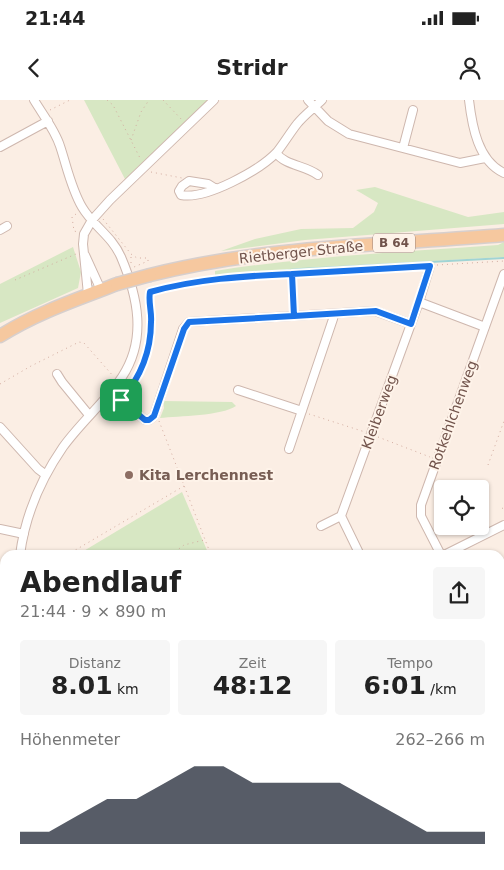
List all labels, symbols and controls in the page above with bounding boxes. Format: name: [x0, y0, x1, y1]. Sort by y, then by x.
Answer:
text: 21:44: [25, 7, 85, 29]
icon: back: [20, 54, 48, 82]
icon: person: [456, 54, 484, 82]
text: Stridr: [216, 55, 288, 80]
road number: B 64: [373, 234, 415, 252]
street label: Rietberger Straße: [238, 238, 364, 266]
street label: Rotkehlchenweg: [426, 358, 480, 472]
street label: Kleiberweg: [358, 373, 400, 451]
pin: [100, 379, 142, 421]
icon: arrive: [107, 386, 135, 414]
place label: Kita Lerchennest: [139, 467, 274, 483]
marker: Kita Lerchennest: [123, 469, 135, 481]
map controls: [434, 480, 489, 535]
button: locate: [434, 480, 489, 535]
text: Abendlauf: [20, 566, 181, 599]
button: share: [433, 567, 485, 619]
text: 21:44 · 9 × 890 m: [20, 602, 166, 621]
text: Distanz: [69, 655, 121, 671]
text: Zeit: [239, 655, 266, 671]
text: Tempo: [387, 655, 433, 671]
text: 8.01: [51, 671, 113, 700]
text: 48:12: [213, 671, 292, 700]
text: 6:01: [364, 671, 426, 700]
text: km: [113, 681, 139, 697]
text: /km: [426, 681, 457, 697]
text: Höhenmeter: [20, 730, 120, 749]
text: 262–266 m: [395, 730, 485, 749]

